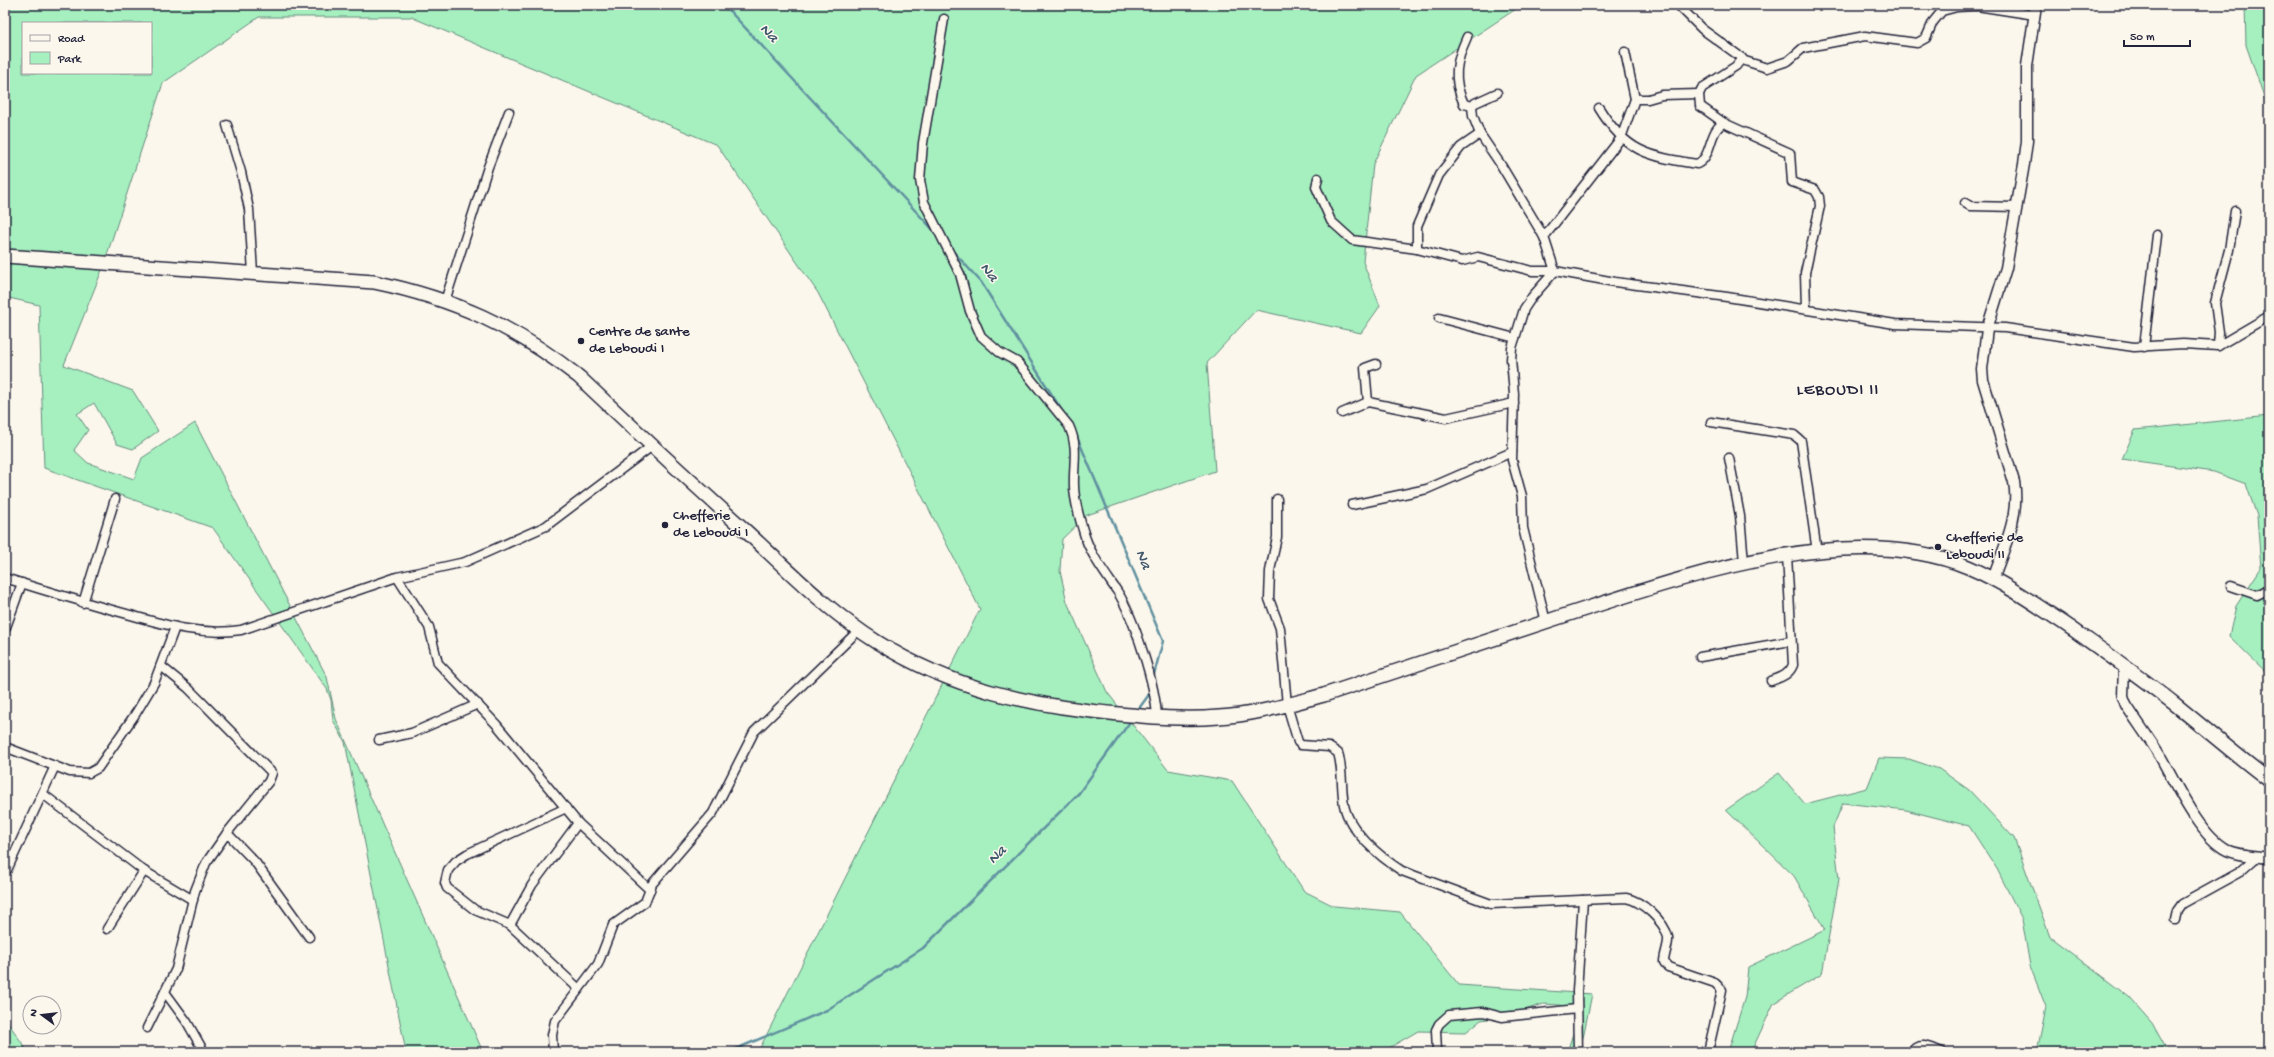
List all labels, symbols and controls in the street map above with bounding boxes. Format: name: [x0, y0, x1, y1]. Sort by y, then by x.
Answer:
water label: Na: [754, 20, 782, 48]
legend: [22, 22, 152, 74]
scale bar: [2124, 22, 2190, 48]
text: 50 m: [2130, 31, 2155, 45]
text: Road: [58, 33, 85, 47]
text: Park: [57, 53, 83, 67]
water label: Na: [975, 260, 1002, 287]
place label: Centre de sante de Leboudi I: [589, 323, 690, 358]
marker: Centre de sante de Leboudi I: [576, 336, 586, 346]
district label: LEBOUDI II: [1797, 381, 1879, 401]
place label: Chefferie de Leboudi I: [673, 507, 748, 542]
marker: Chefferie de Leboudi I: [660, 520, 670, 530]
place label: Chefferie de Leboudi II: [1946, 529, 2023, 564]
marker: Chefferie de Leboudi II: [1933, 542, 1943, 552]
water label: Na: [1129, 547, 1155, 574]
water label: Na: [984, 842, 1012, 870]
north arrow: [22, 995, 62, 1035]
text: N: [28, 1008, 41, 1018]

